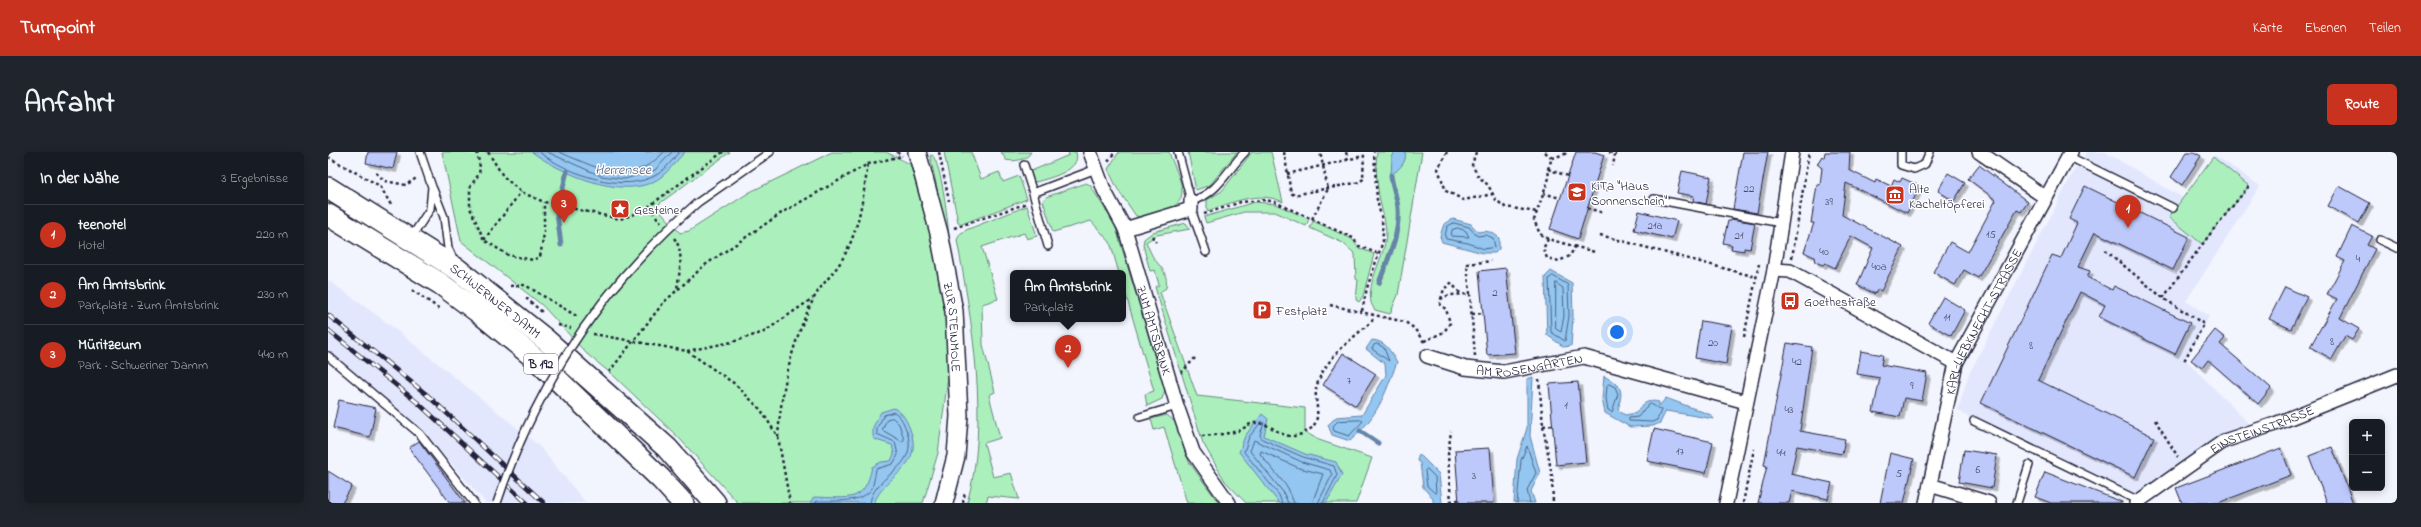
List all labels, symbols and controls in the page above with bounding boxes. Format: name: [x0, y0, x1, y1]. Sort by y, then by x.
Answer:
text: Turnpoint: [20, 15, 95, 42]
text: Karte: [2253, 18, 2282, 39]
text: Ebenen: [2304, 18, 2347, 39]
text: Teilen: [2369, 18, 2401, 39]
text: Anfahrt: [24, 84, 115, 125]
button: Route: [2327, 84, 2397, 125]
water label: Herrensee: [595, 160, 652, 181]
text: In der Nähe: [40, 166, 119, 191]
text: 3 Ergebnisse: [221, 169, 288, 188]
place label: KiTa "Haus Sonnenschein": [1591, 177, 1667, 211]
place label: Alte Kacheltöpferei: [1909, 180, 1985, 214]
school or university icon: KiTa "Haus Sonnenschein": [1566, 181, 1588, 203]
house number: 22: [1744, 181, 1755, 197]
museum icon: Alte Kacheltöpferei: [1884, 184, 1906, 206]
pin: 3: [551, 190, 577, 223]
house number: 39: [1825, 194, 1834, 210]
pin: 1: [2115, 195, 2141, 228]
place icon: Gesteine: [609, 198, 631, 220]
place label: Gesteine: [634, 201, 680, 220]
text: teenotel: [78, 214, 126, 236]
house number: 21a: [1648, 218, 1663, 234]
text: 1: [51, 225, 55, 244]
text: 220 m: [256, 225, 288, 244]
house number: 15: [1986, 227, 1996, 243]
house number: 21: [1735, 228, 1744, 244]
text: Hotel: [78, 236, 105, 255]
house number: 40: [1819, 244, 1829, 260]
street label: KARL-LIEBKNECHT-STRASSE: [1941, 245, 2028, 396]
house number: 4: [2356, 251, 2361, 267]
street label: SCHWERINER DAMM: [446, 259, 545, 343]
house number: 40a: [1871, 259, 1887, 275]
popup: [1010, 270, 1126, 322]
text: Am Amtsbrink: [78, 274, 165, 296]
text: Am Amtsbrink: [1024, 276, 1112, 298]
street label: ZUR STEINMOLE: [938, 280, 965, 373]
street label: ZUM AMTSBRINK: [1131, 283, 1176, 378]
text: 2: [50, 285, 56, 304]
text: 230 m: [257, 285, 288, 304]
house number: 2: [1492, 285, 1498, 301]
bus stop icon: Goethestraße: [1779, 290, 1801, 312]
place label: Goethestraße: [1804, 293, 1876, 312]
text: Parkplatz · Zum Amtsbrink: [78, 296, 219, 315]
text: Parkplatz: [1024, 298, 1073, 317]
parking icon: Festplatz: [1251, 299, 1273, 321]
place label: Festplatz: [1275, 302, 1327, 321]
house number: 11: [1944, 310, 1951, 326]
your location: [1607, 322, 1627, 342]
text: Müritzeum: [78, 334, 141, 356]
house number: 8: [2330, 334, 2334, 350]
pin: 2: [1055, 335, 1081, 368]
house number: 20: [1708, 335, 1718, 351]
house number: 8: [2029, 338, 2033, 354]
text: 3: [50, 345, 56, 364]
text: 440 m: [258, 345, 288, 364]
street label: AM ROSENGARTEN: [1475, 349, 1584, 383]
road number: B 192: [524, 354, 558, 374]
house number: 42: [1792, 354, 1803, 370]
text: Park · Schweriner Damm: [78, 356, 208, 375]
house number: 7: [1347, 373, 1352, 389]
house number: 9: [1910, 378, 1914, 394]
house number: 1: [1564, 398, 1568, 414]
street label: EINSTEINSTRASSE: [2206, 401, 2317, 459]
house number: 43: [1784, 402, 1794, 418]
map controls: [2349, 419, 2385, 491]
button: +: [2349, 419, 2385, 455]
house number: 17: [1676, 444, 1684, 460]
house number: 44: [1776, 445, 1786, 461]
button: −: [2349, 455, 2385, 491]
house number: 6: [1976, 462, 1981, 478]
house number: 5: [1896, 466, 1902, 482]
house number: 3: [1472, 468, 1477, 484]

